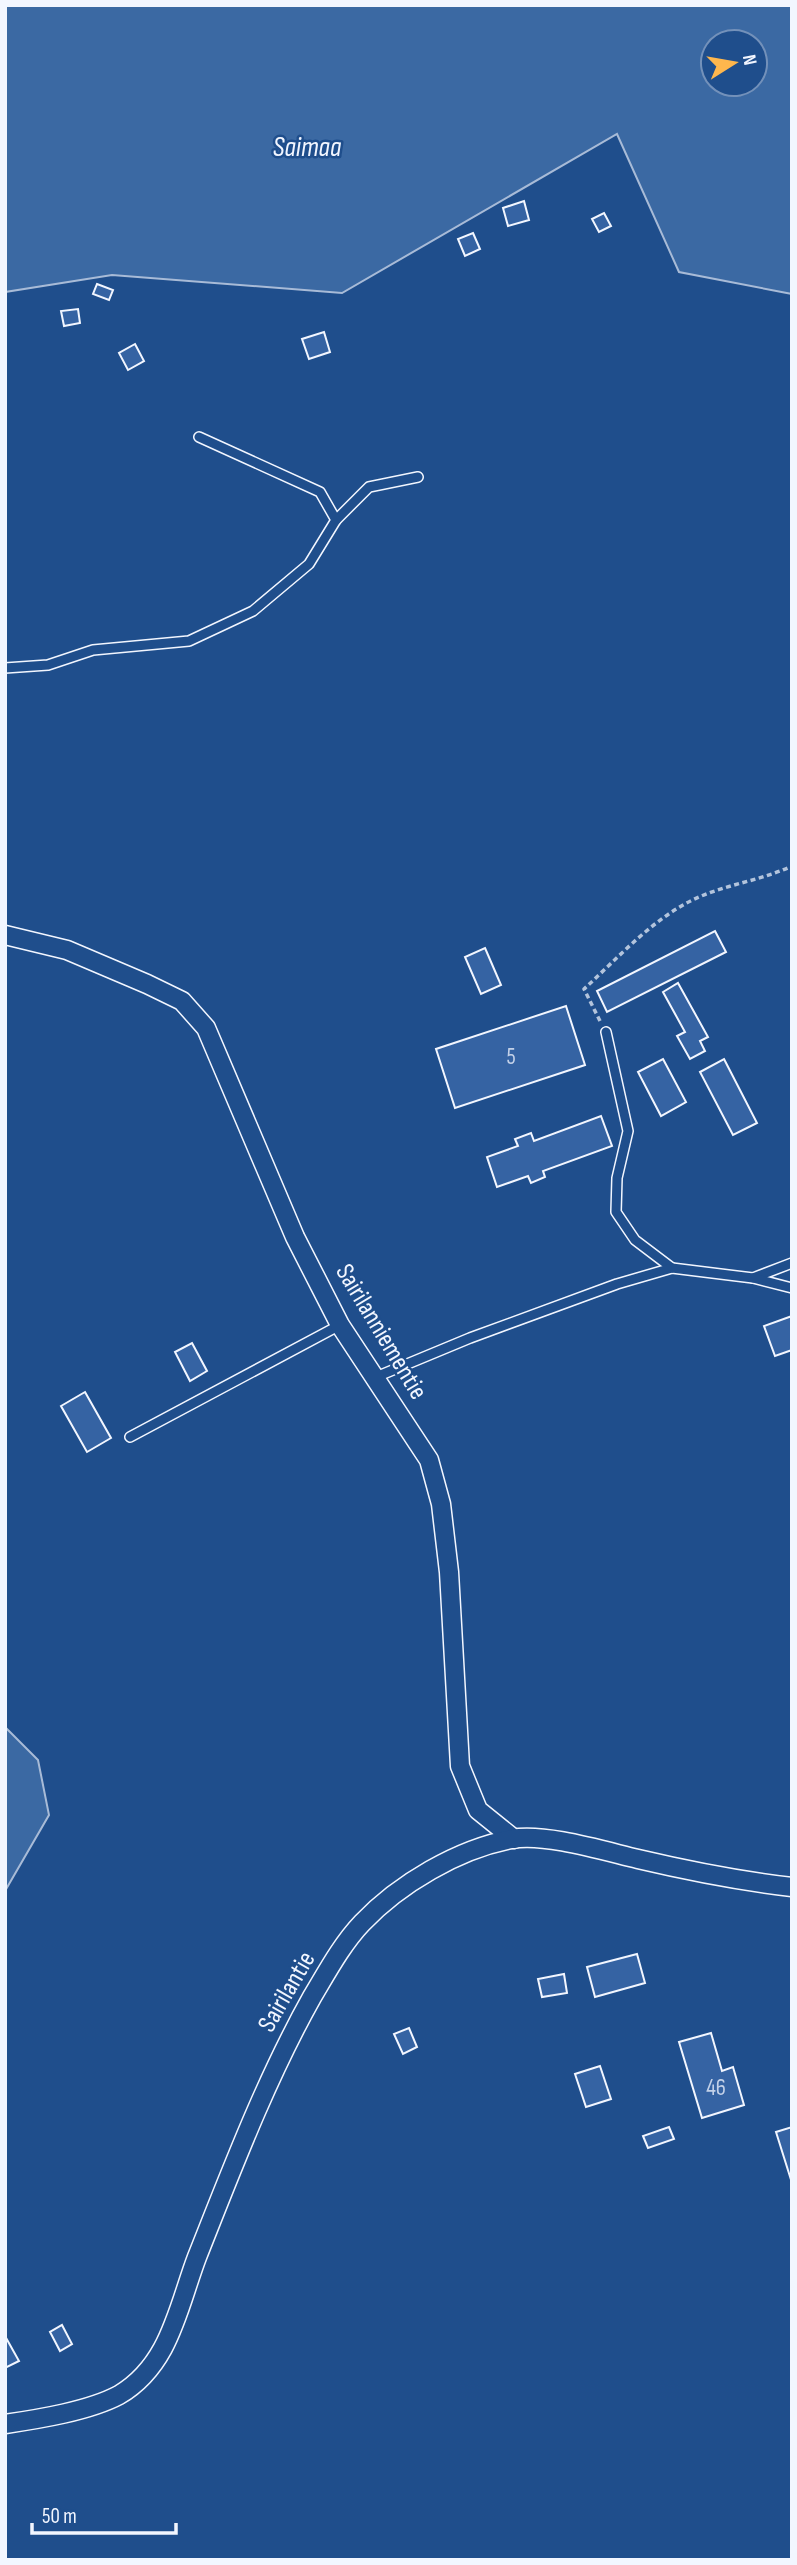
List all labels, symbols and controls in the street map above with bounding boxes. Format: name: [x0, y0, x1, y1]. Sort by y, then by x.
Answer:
north arrow: [699, 28, 769, 98]
text: N: [737, 53, 761, 67]
water label: Saimaa: [273, 131, 342, 164]
house number: 5: [506, 1043, 516, 1071]
street label: Sairilanniementie: [328, 1259, 434, 1405]
street label: Sairilantie: [252, 1946, 322, 2038]
house number: 46: [706, 2074, 726, 2102]
scale bar: [32, 2492, 175, 2536]
text: 50 m: [42, 2504, 77, 2529]

